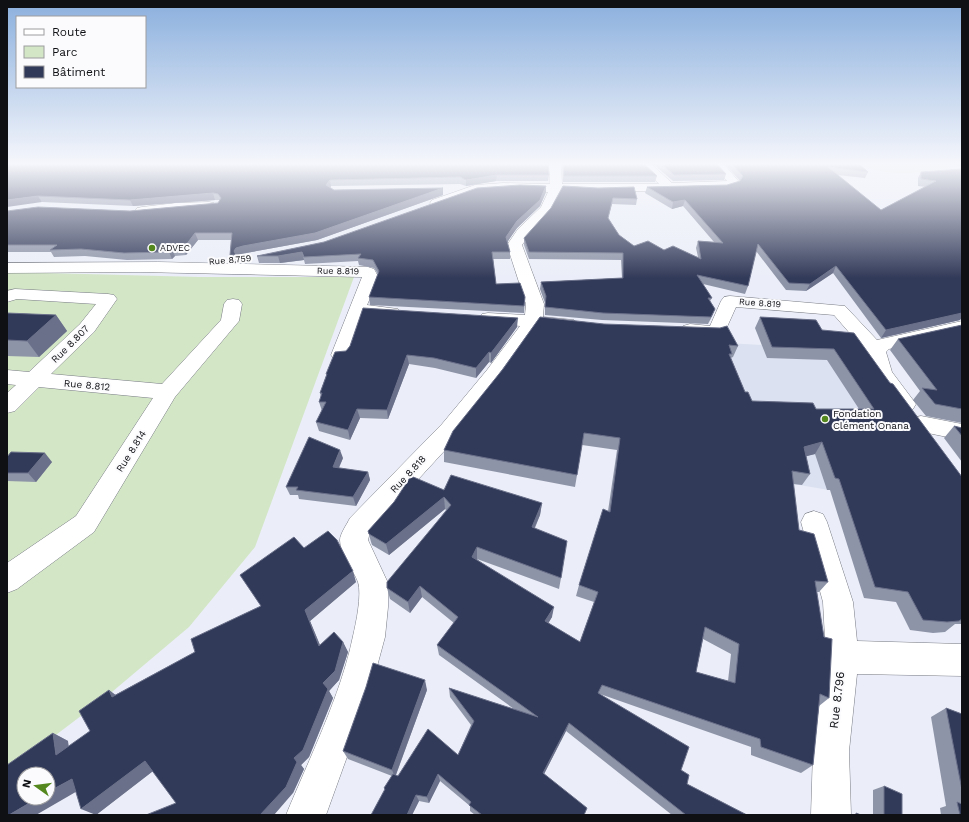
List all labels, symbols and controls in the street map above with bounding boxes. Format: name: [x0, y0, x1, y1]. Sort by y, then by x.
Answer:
legend: [16, 16, 146, 88]
text: Route: [52, 25, 86, 39]
text: Parc: [52, 45, 78, 59]
text: Bâtiment: [52, 65, 105, 79]
marker: ADVEC: [147, 243, 157, 253]
place label: ADVEC: [160, 243, 190, 253]
street label: Rue 8.759: [208, 253, 252, 267]
street label: Rue 8.819: [317, 266, 359, 276]
street label: Rue 8.819: [739, 297, 781, 309]
street label: Rue 8.807: [49, 323, 91, 365]
street label: Rue 8.812: [63, 377, 111, 393]
place label: Fondation Clément Onana: [833, 408, 909, 431]
marker: Fondation Clément Onana: [820, 414, 830, 424]
street label: Rue 8.814: [114, 428, 148, 474]
street label: Rue 8.818: [388, 453, 428, 495]
street label: Rue 8.796: [827, 671, 847, 729]
north arrow: [16, 766, 56, 806]
text: N: [19, 778, 34, 789]

